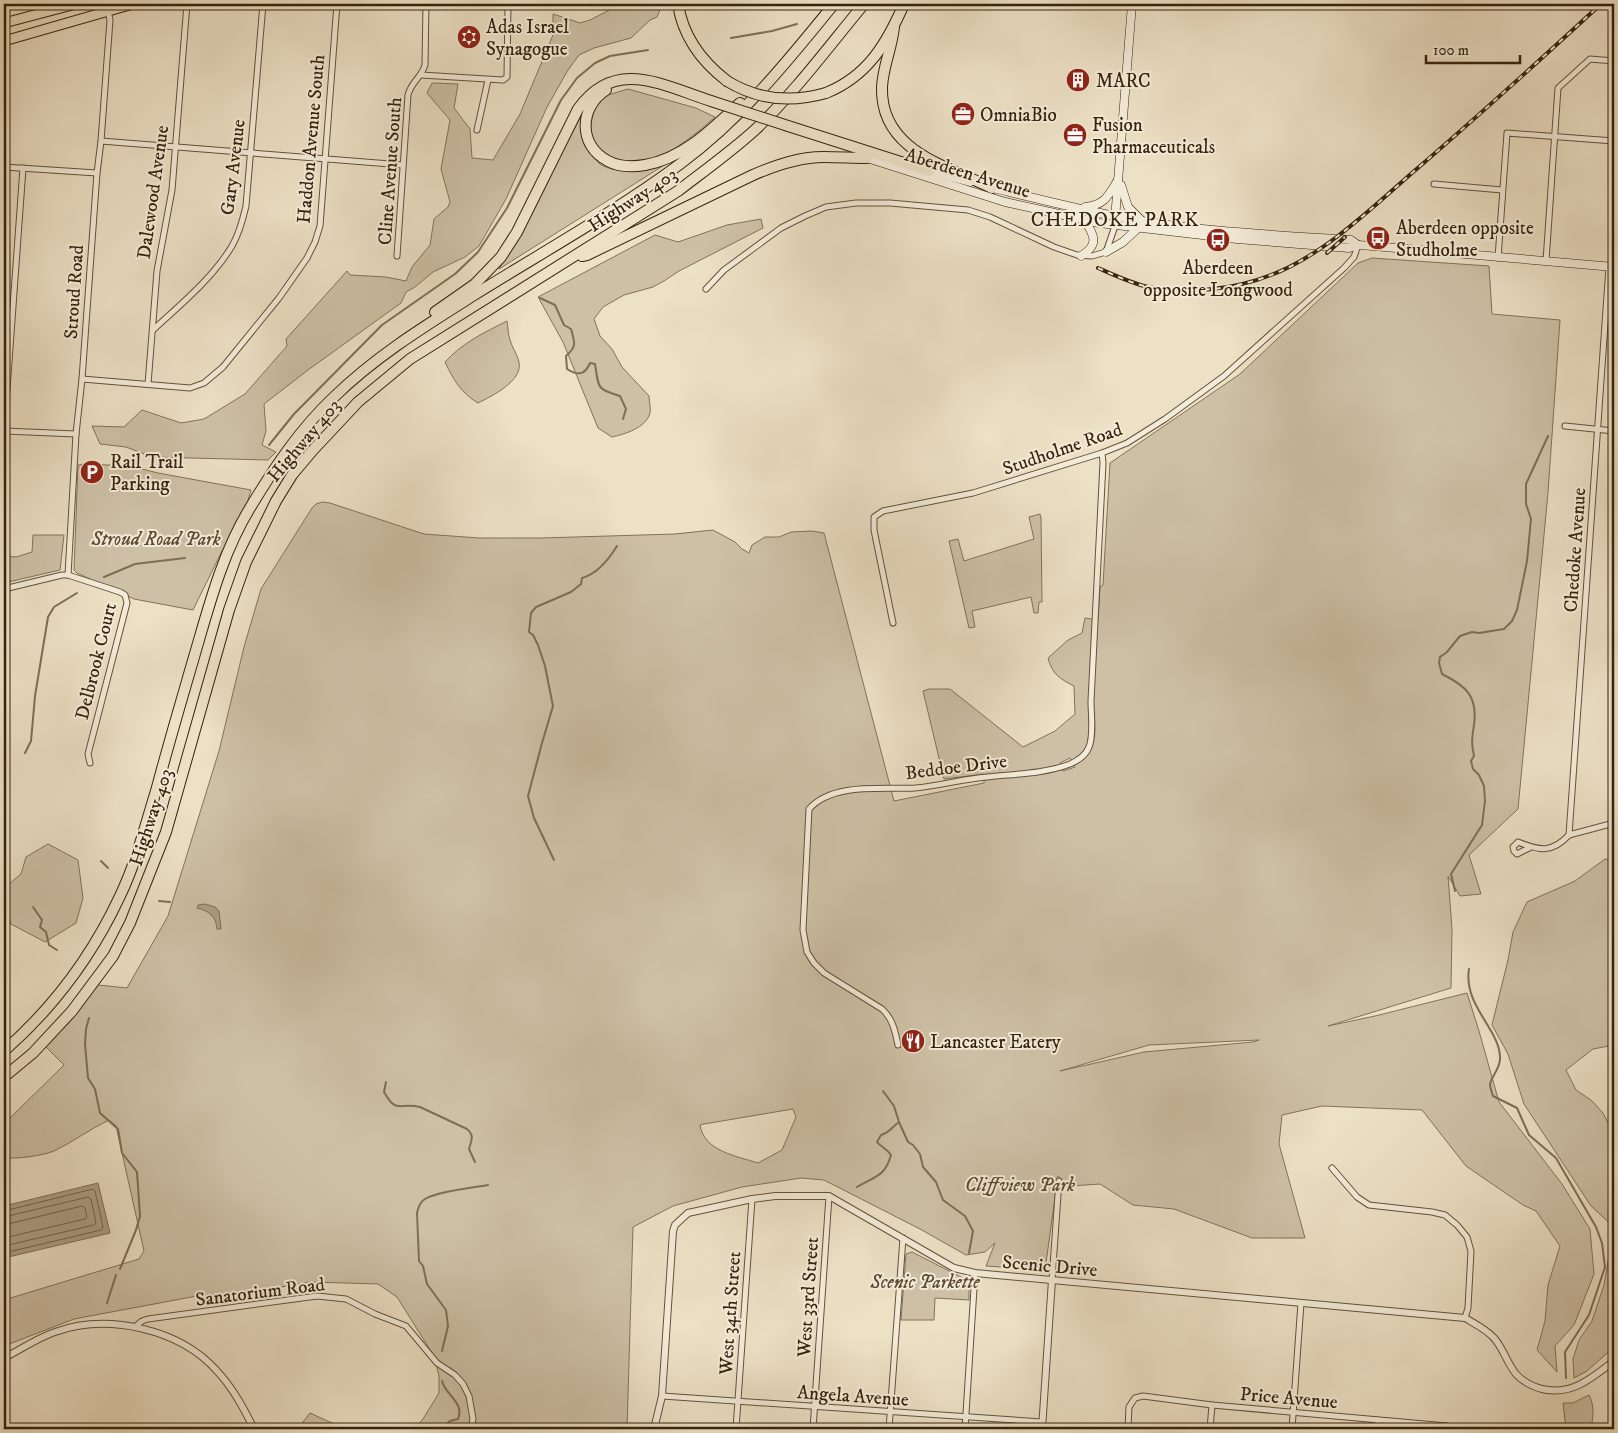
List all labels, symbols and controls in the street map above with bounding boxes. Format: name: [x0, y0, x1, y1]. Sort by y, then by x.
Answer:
place label: Adas Israel Synagogue: [486, 16, 569, 61]
synagogue icon: Adas Israel Synagogue: [456, 24, 482, 50]
scale bar: [1426, 32, 1519, 64]
text: 100 m: [1433, 41, 1469, 60]
street label: Haddon Avenue South: [293, 54, 330, 225]
building icon: MARC: [1065, 67, 1091, 93]
place label: MARC: [1096, 70, 1151, 93]
street label: Cline Avenue South: [374, 96, 407, 246]
office icon: OmniaBio: [950, 101, 976, 127]
place label: OmniaBio: [980, 104, 1057, 127]
place label: Fusion Pharmaceuticals: [1092, 114, 1215, 159]
street label: Gary Avenue: [216, 118, 251, 216]
office icon: Fusion Pharmaceuticals: [1062, 122, 1088, 148]
street label: Dalewood Avenue: [133, 124, 174, 260]
street label: Aberdeen Avenue: [902, 143, 1033, 203]
street label: Highway 403: [584, 163, 682, 238]
district label: CHEDOKE PARK: [1031, 208, 1199, 233]
place label: Aberdeen opposite Studholme: [1396, 217, 1534, 262]
bus stop icon: Aberdeen opposite Studholme: [1365, 225, 1391, 251]
bus stop icon: Aberdeen opposite Longwood: [1205, 227, 1231, 253]
street label: Stroud Road: [60, 244, 89, 340]
place label: Aberdeen opposite Longwood: [1143, 257, 1293, 302]
street label: Highway 403: [263, 395, 346, 487]
street label: Studholme Road: [1000, 418, 1126, 481]
place label: Rail Trail Parking: [110, 451, 184, 496]
parking icon: Rail Trail Parking: [79, 459, 105, 485]
street label: Chedoke Avenue: [1560, 487, 1591, 613]
park label: Stroud Road Park: [90, 528, 221, 551]
street label: Delbrook Court: [71, 600, 122, 722]
street label: Beddoe Drive: [904, 750, 1009, 785]
street label: Highway 403: [125, 766, 178, 869]
restaurant icon: Lancaster Eatery: [900, 1028, 926, 1054]
place label: Lancaster Eatery: [930, 1031, 1062, 1054]
park label: Cliffview Park: [965, 1174, 1075, 1197]
street label: West 33rd Street: [793, 1236, 824, 1359]
street label: West 34th Street: [715, 1250, 746, 1377]
street label: Scenic Drive: [1001, 1251, 1099, 1282]
park label: Scenic Parkette: [869, 1271, 980, 1294]
street label: Sanatorium Road: [194, 1273, 327, 1312]
street label: Angela Avenue: [796, 1381, 910, 1412]
street label: Price Avenue: [1239, 1383, 1339, 1414]

